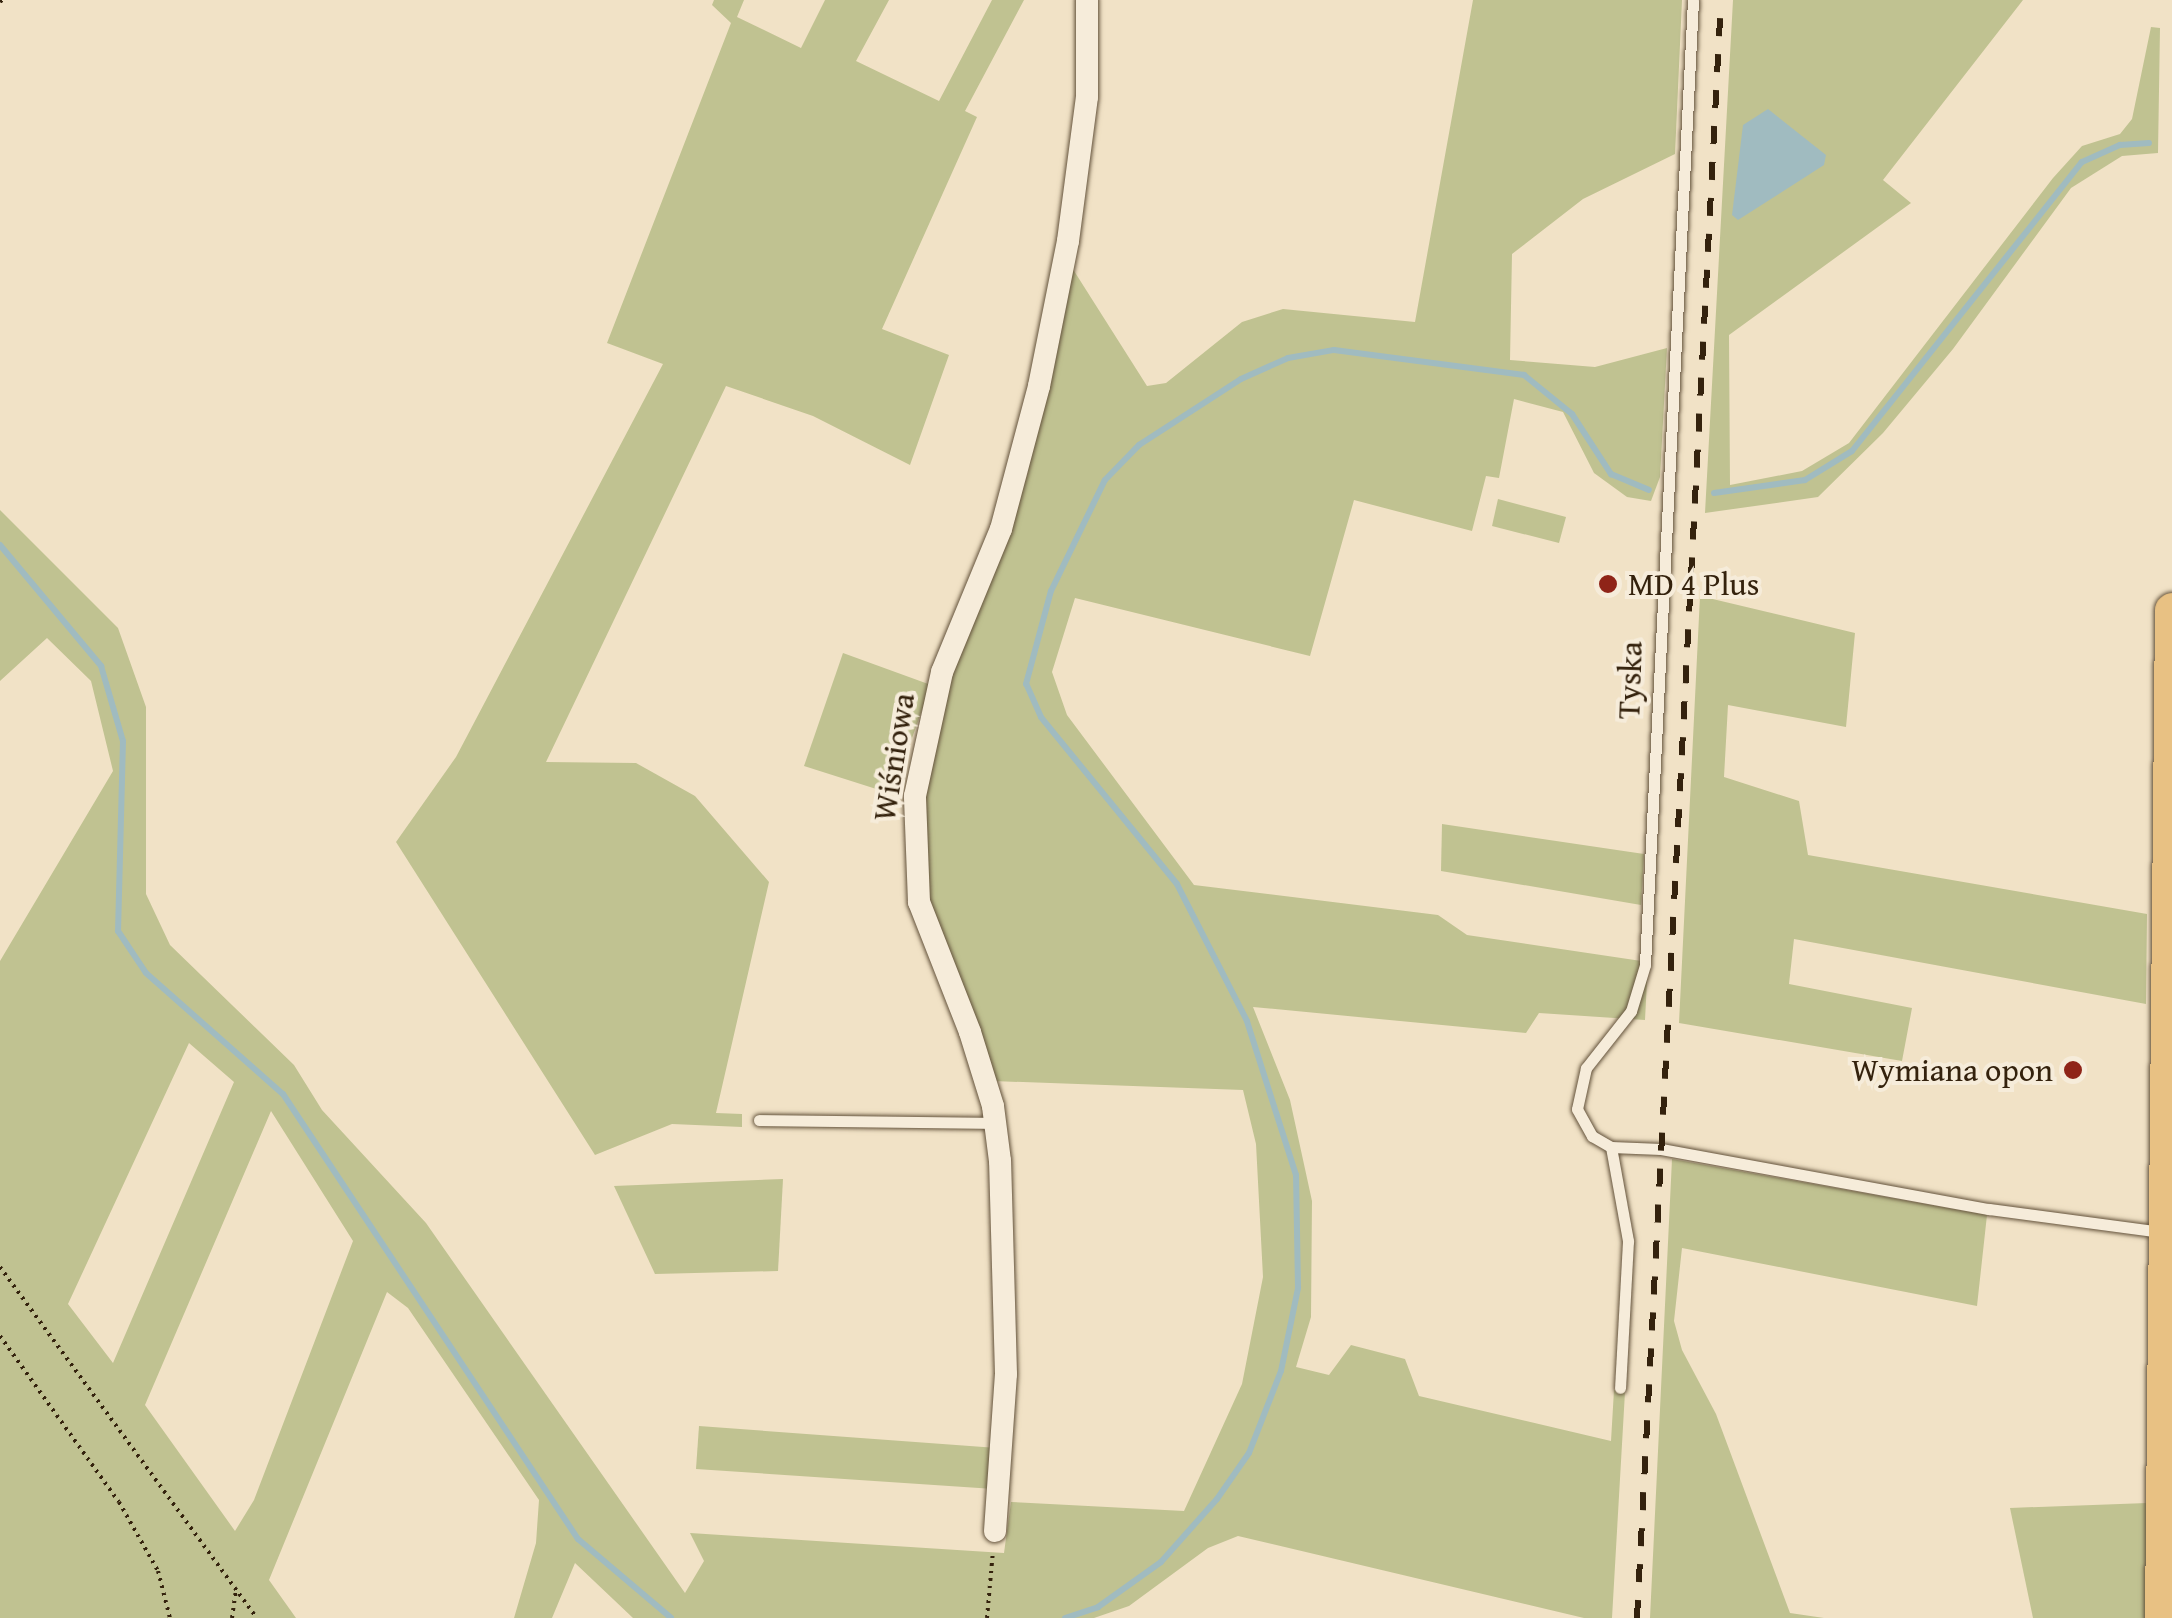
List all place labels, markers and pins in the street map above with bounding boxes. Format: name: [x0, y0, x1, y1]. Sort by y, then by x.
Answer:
place label: MD 4 Plus: [1628, 565, 1759, 603]
marker: MD 4 Plus: [1597, 573, 1619, 595]
place label: Wymiana opon: [1852, 1051, 2053, 1089]
marker: Wymiana opon: [2062, 1059, 2084, 1081]

